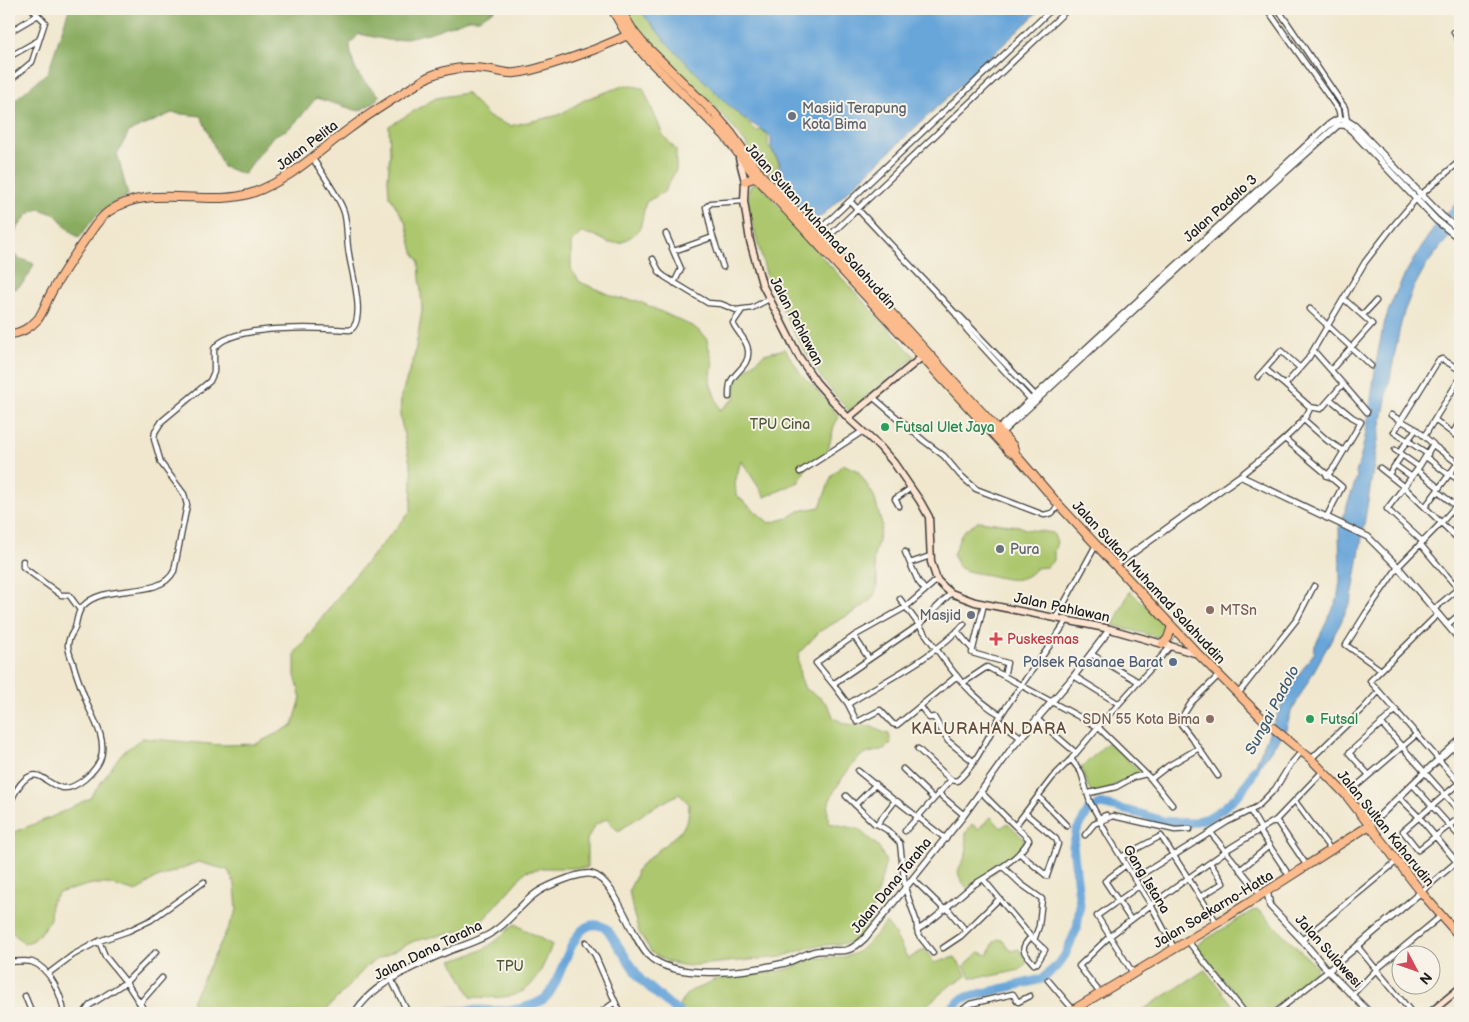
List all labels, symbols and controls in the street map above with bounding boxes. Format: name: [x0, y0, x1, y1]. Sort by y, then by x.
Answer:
place label: Masjid Terapung Kota Bima: [802, 100, 907, 133]
marker: Masjid Terapung Kota Bima: [786, 110, 798, 122]
street label: Jalan Pelita: [273, 117, 341, 174]
street label: Jalan Sultan Muhamad Salahuddin: [742, 140, 900, 313]
street label: Jalan Padolo 3: [1180, 171, 1261, 246]
street label: Jalan Pahlawan: [766, 274, 827, 368]
park label: TPU Cina: [750, 416, 810, 433]
place label: Futsal Ulet Jaya: [895, 419, 995, 436]
marker: Futsal Ulet Jaya: [879, 421, 891, 433]
street label: Jalan Sultan Muhamad Salahuddin: [1069, 497, 1229, 667]
place label: Pura: [1010, 541, 1039, 558]
marker: Pura: [994, 543, 1006, 555]
street label: Jalan Pahlawan: [1012, 589, 1111, 626]
place label: MTSn: [1220, 602, 1257, 619]
marker: MTSn: [1204, 604, 1216, 616]
place label: Masjid: [919, 607, 961, 624]
marker: Masjid: [965, 609, 977, 621]
place label: Puskesmas: [1007, 631, 1079, 648]
marker: Puskesmas: [989, 632, 1003, 646]
place label: Polsek Rasanae Barat: [1023, 654, 1164, 671]
marker: Polsek Rasanae Barat: [1167, 656, 1179, 668]
water label: Sungai Padolo: [1241, 662, 1304, 758]
place label: SDN 55 Kota Bima: [1083, 711, 1200, 728]
place label: Futsal: [1320, 711, 1358, 728]
marker: SDN 55 Kota Bima: [1204, 713, 1216, 725]
marker: Futsal: [1304, 713, 1316, 725]
district label: KALURAHAN DARA: [911, 720, 1067, 739]
street label: Jalan Sultan Kaharudin: [1333, 767, 1438, 890]
street label: Jalan Dana Taraha: [848, 834, 935, 936]
street label: Gang Istana: [1119, 842, 1174, 917]
street label: Jalan Soekarno-Hatta: [1150, 867, 1276, 952]
street label: Jalan Sulawesi: [1291, 911, 1366, 991]
street label: Jalan Dana Taraha: [371, 917, 485, 984]
north arrow: [1392, 944, 1442, 994]
park label: TPU: [496, 958, 524, 975]
text: N: [1416, 969, 1435, 988]

